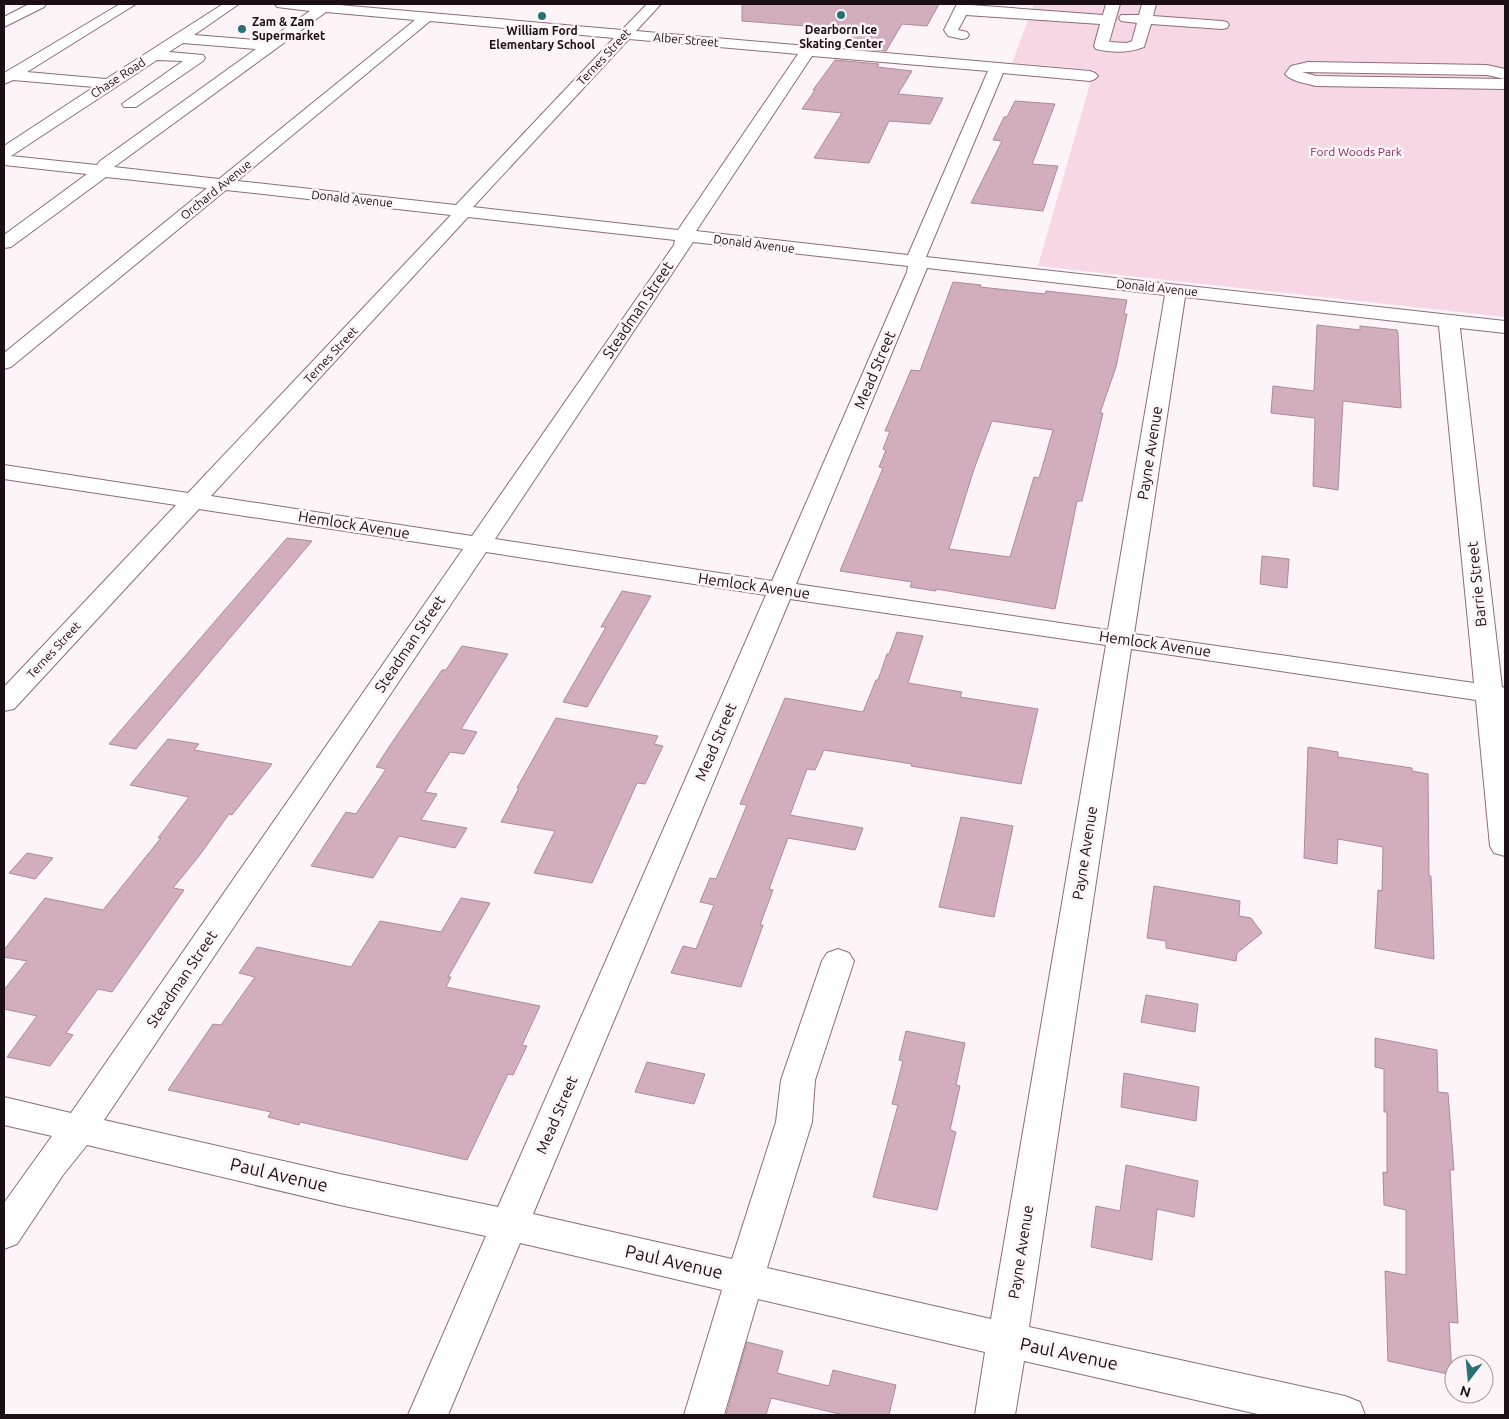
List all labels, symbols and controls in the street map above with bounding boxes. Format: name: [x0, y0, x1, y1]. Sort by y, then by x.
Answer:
marker: Dearborn Ice Skating Center: [835, 9, 847, 21]
marker: William Ford Elementary School: [536, 10, 548, 22]
place label: Zam & Zam Supermarket: [252, 15, 325, 42]
marker: Zam & Zam Supermarket: [236, 23, 248, 35]
place label: Dearborn Ice Skating Center: [799, 23, 883, 50]
place label: William Ford Elementary School: [489, 24, 595, 51]
street label: Ternes Street: [574, 26, 633, 88]
street label: Alber Street: [653, 30, 719, 49]
street label: Chase Road: [88, 55, 148, 100]
park label: Ford Woods Park: [1310, 145, 1402, 158]
street label: Orchard Avenue: [178, 157, 254, 222]
street label: Donald Avenue: [311, 188, 393, 209]
street label: Donald Avenue: [713, 232, 795, 255]
street label: Steadman Street: [599, 258, 676, 361]
street label: Donald Avenue: [1116, 277, 1198, 298]
street label: Ternes Street: [301, 324, 360, 386]
street label: Mead Street: [850, 328, 899, 411]
street label: Payne Avenue: [1134, 405, 1165, 501]
street label: Hemlock Avenue: [297, 507, 411, 542]
street label: Barrie Street: [1464, 540, 1489, 628]
street label: Hemlock Avenue: [697, 569, 811, 602]
street label: Steadman Street: [371, 592, 448, 695]
street label: Ternes Street: [24, 619, 83, 681]
street label: Hemlock Avenue: [1098, 627, 1212, 660]
street label: Mead Street: [691, 700, 740, 783]
street label: Payne Avenue: [1069, 805, 1100, 901]
street label: Steadman Street: [143, 927, 220, 1030]
street label: Mead Street: [532, 1073, 581, 1156]
street label: Paul Avenue: [228, 1153, 330, 1195]
street label: Payne Avenue: [1005, 1204, 1036, 1300]
street label: Paul Avenue: [623, 1240, 725, 1282]
street label: Paul Avenue: [1018, 1333, 1120, 1373]
north arrow: [1444, 1354, 1494, 1404]
text: N: [1458, 1382, 1473, 1401]

